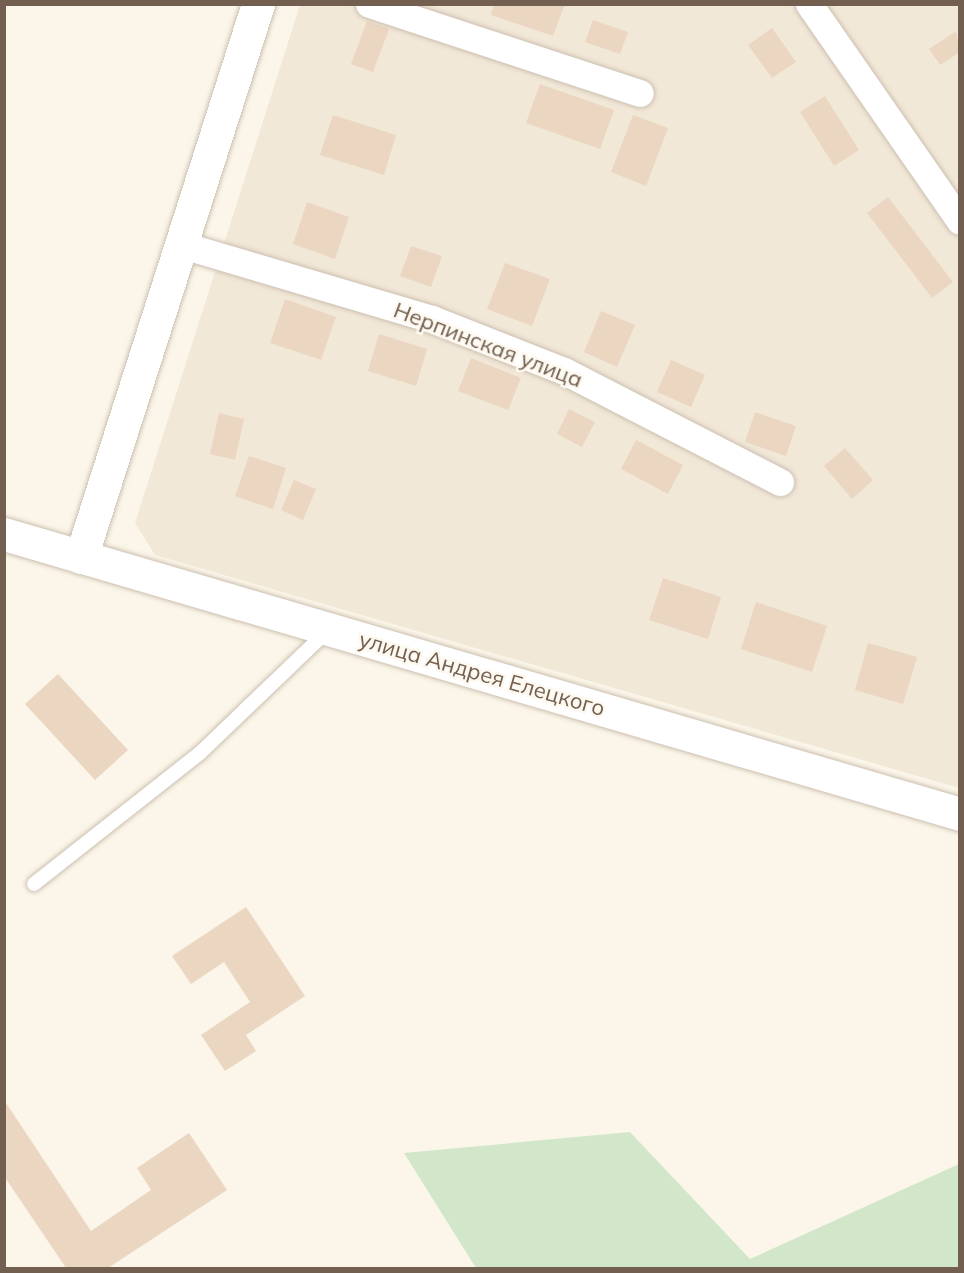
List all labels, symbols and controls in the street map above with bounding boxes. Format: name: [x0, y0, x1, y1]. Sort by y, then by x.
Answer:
street label: Нерпинская улица: [390, 297, 586, 393]
street label: улица Андрея Елецкого: [356, 626, 608, 722]

